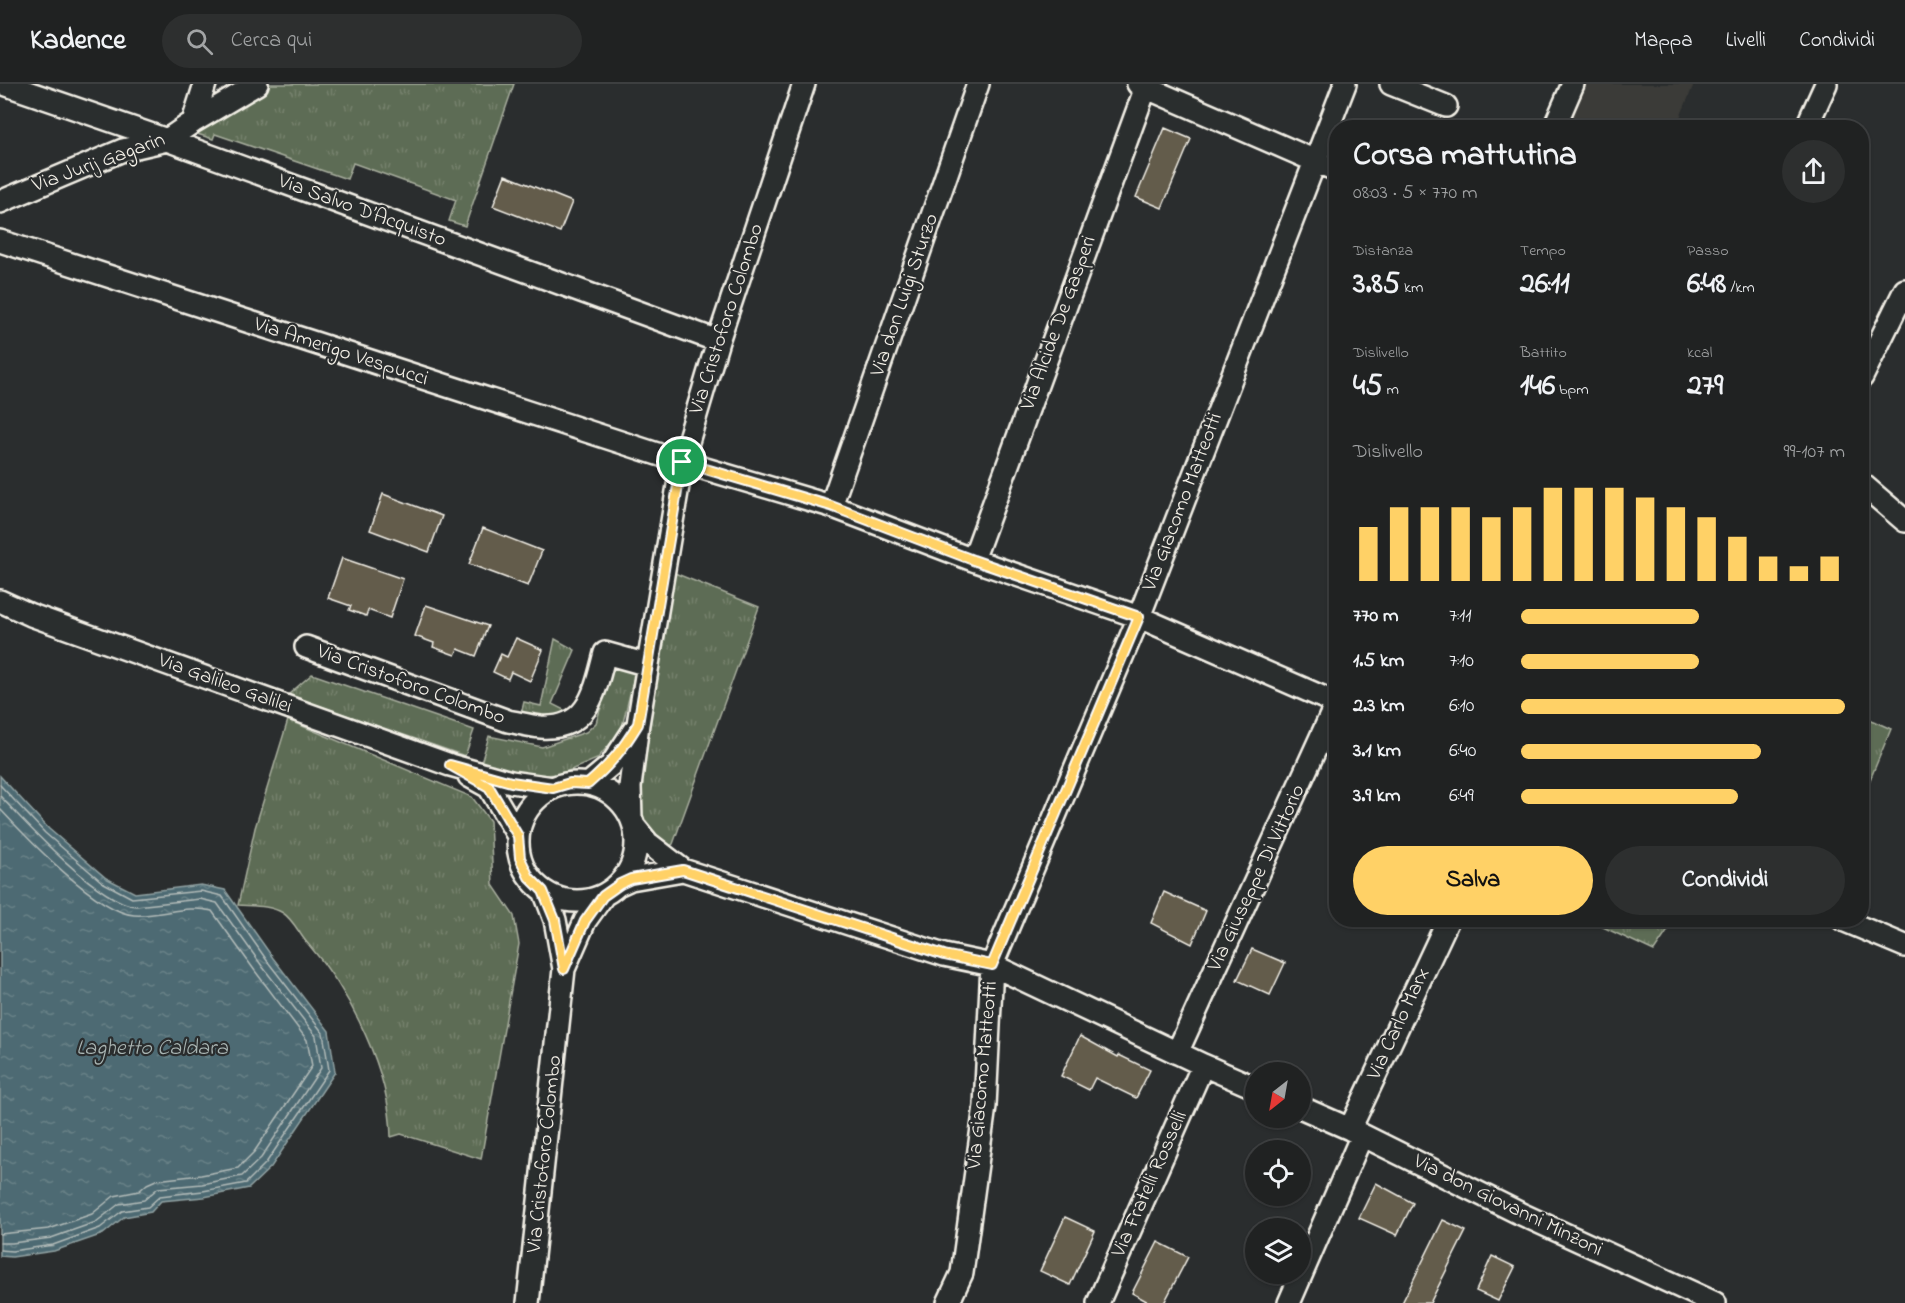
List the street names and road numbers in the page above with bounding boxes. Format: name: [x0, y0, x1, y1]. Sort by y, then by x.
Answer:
street label: Via Jurij Gagarin: [28, 125, 170, 203]
street label: Via Salvo D’Acquisto: [273, 166, 450, 255]
street label: Via don Luigi Sturzo: [863, 210, 949, 382]
street label: Via Cristoforo Colombo: [682, 220, 772, 419]
street label: Via Alcide De Gasperi: [1013, 232, 1105, 415]
street label: Via Amerigo Vespucci: [248, 309, 432, 396]
street label: Via Giacomo Matteotti: [1135, 409, 1231, 596]
street label: Via Cristoforo Colombo: [312, 637, 509, 733]
street label: Via Galileo Galilei: [153, 645, 296, 722]
street label: Via Giuseppe Di Vittorio: [1200, 780, 1314, 977]
street label: Via Carlo Marx: [1360, 963, 1438, 1086]
street label: Via Giacomo Matteotti: [960, 980, 1006, 1171]
street label: Via Cristoforo Colombo: [520, 1054, 570, 1255]
street label: Via Fratelli Rosselli: [1104, 1106, 1196, 1263]
street label: Via don Giovanni Minzoni: [1407, 1147, 1608, 1265]

